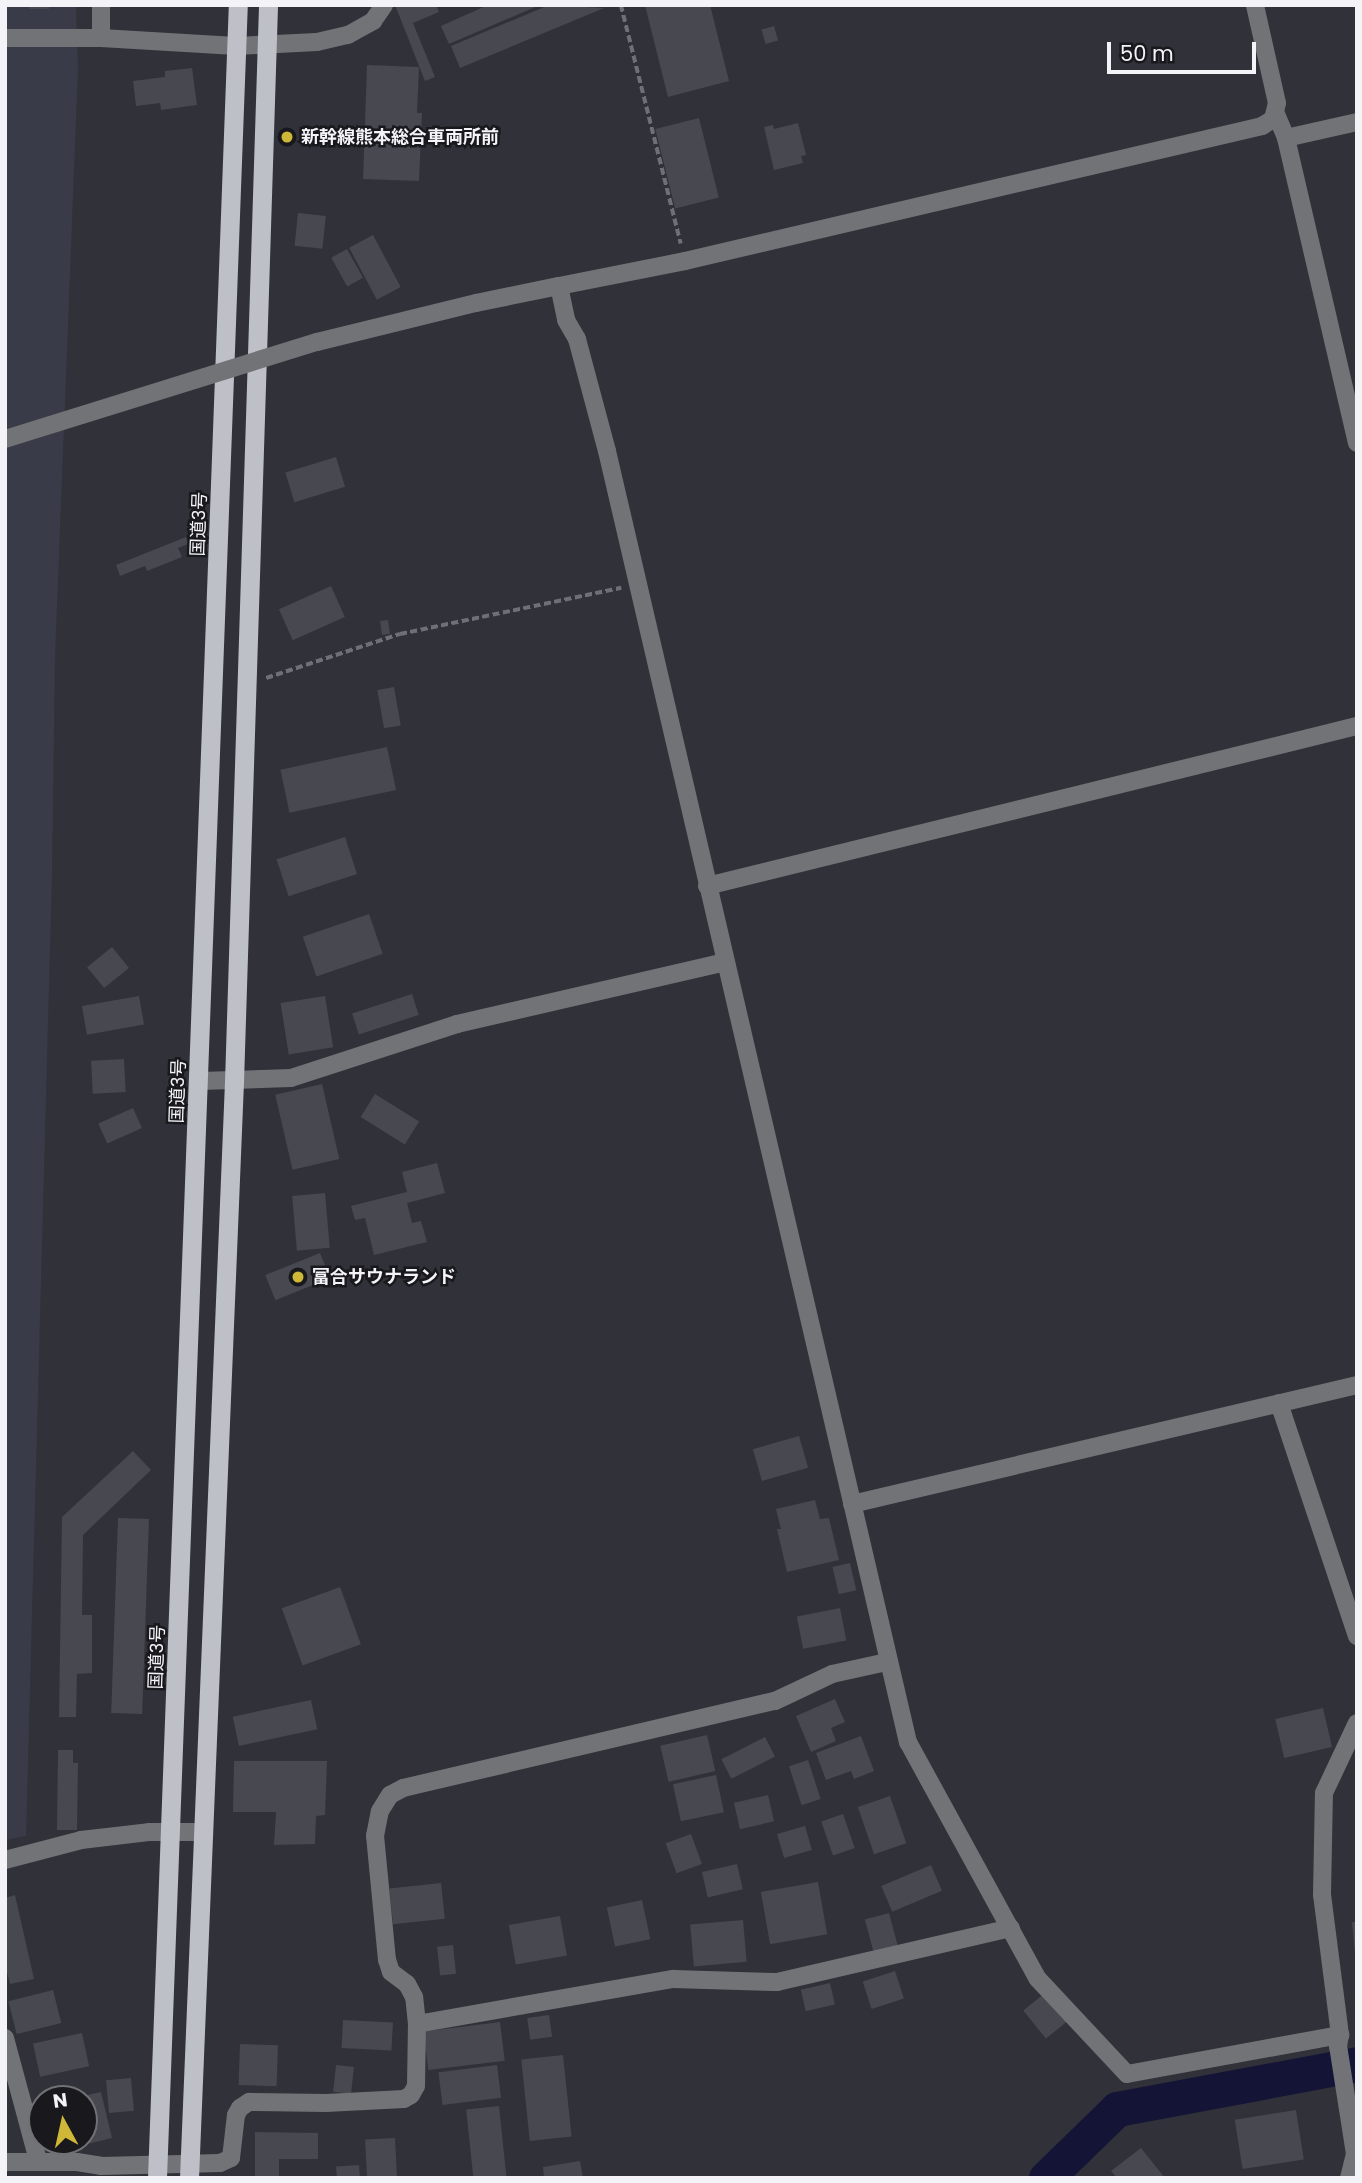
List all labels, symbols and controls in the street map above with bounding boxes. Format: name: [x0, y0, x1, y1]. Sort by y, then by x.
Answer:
scale bar: [1110, 28, 1259, 72]
text: 50 m: [1120, 39, 1174, 68]
place label: 新幹線熊本総合車両所前: [301, 126, 499, 148]
marker: 新幹線熊本総合車両所前: [279, 129, 295, 145]
street label: 国道3号: [187, 491, 211, 557]
street label: 国道3号: [166, 1058, 190, 1124]
place label: 富合サウナランド: [312, 1266, 456, 1288]
marker: 富合サウナランド: [290, 1269, 306, 1285]
street label: 国道3号: [145, 1624, 169, 1690]
north arrow: [28, 2085, 98, 2155]
text: N: [51, 2086, 69, 2115]

